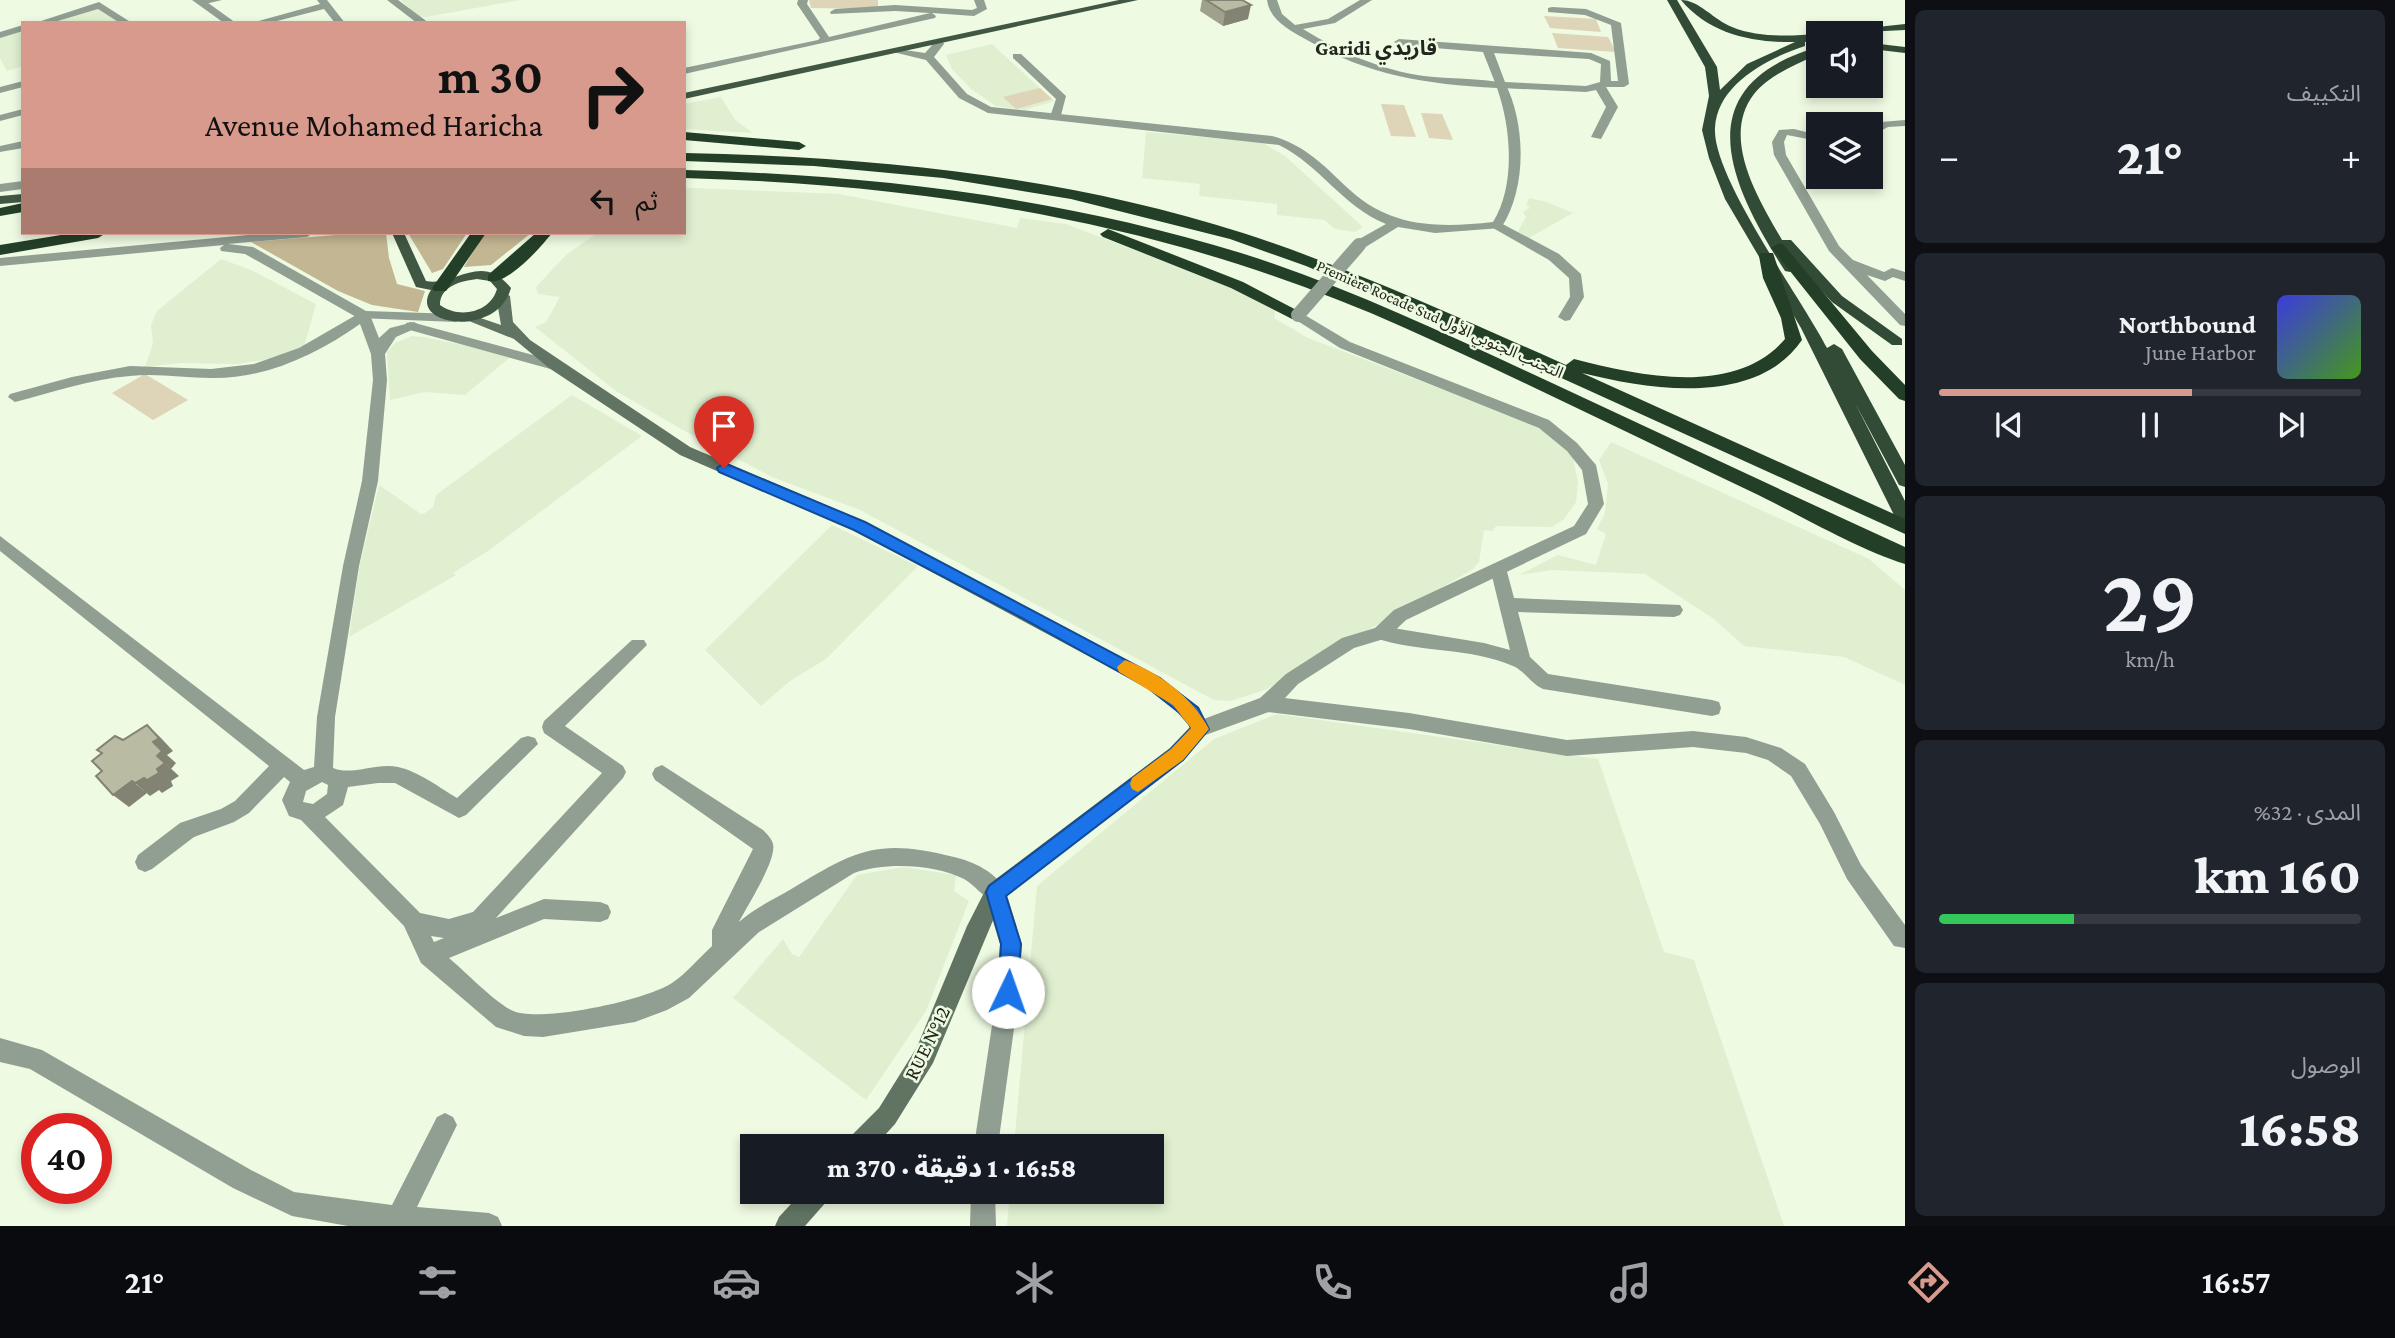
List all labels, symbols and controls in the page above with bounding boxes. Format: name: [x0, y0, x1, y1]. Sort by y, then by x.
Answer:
map controls: [1806, 21, 1883, 189]
button: sound: [1806, 21, 1883, 98]
district label: Garidi قاريدي: [1315, 36, 1437, 65]
text: 30 m: [438, 49, 543, 104]
icon: right: [567, 49, 658, 140]
text: التكييف: [2287, 80, 2361, 106]
text: Avenue Mohamed Haricha: [205, 107, 543, 143]
button: layers: [1806, 112, 1883, 189]
text: 21°: [2117, 127, 2183, 185]
text: −: [1939, 135, 1959, 177]
text: +: [2341, 135, 2361, 177]
icon: left: [584, 182, 622, 220]
text: ثم: [636, 187, 658, 216]
street label: Première Rocade Sud التجنب الجنوبي الأول: [1313, 257, 1566, 385]
text: Northbound: [2119, 310, 2256, 339]
text: June Harbor: [2145, 339, 2256, 365]
pin: [694, 396, 754, 468]
icon: previous: [1990, 406, 2028, 444]
icon: pause: [2131, 406, 2169, 444]
icon: next: [2272, 406, 2310, 444]
icon: arrive: [705, 407, 743, 445]
text: 29: [2102, 549, 2198, 651]
text: km/h: [2125, 646, 2175, 672]
text: المدى · 32%: [2254, 799, 2361, 825]
text: 160 km: [2195, 846, 2361, 904]
position arrow: [971, 955, 1045, 1029]
street label: RUE N°12: [899, 1002, 955, 1084]
text: الوصول: [2291, 1052, 2361, 1078]
text: 16:58: [2239, 1099, 2361, 1157]
speed limit sign: 40: [21, 1113, 112, 1204]
text: 16:58 · 1 دقيقة · 370 m: [828, 1154, 1076, 1183]
icon: filters: [413, 1258, 462, 1307]
icon: car: [712, 1258, 761, 1307]
icon: climate: [1010, 1258, 1059, 1307]
icon: phone: [1308, 1258, 1357, 1307]
icon: music: [1606, 1258, 1655, 1307]
icon: directions: [1904, 1258, 1953, 1307]
text: 21°: [125, 1264, 164, 1300]
text: 16:57: [2202, 1264, 2270, 1300]

